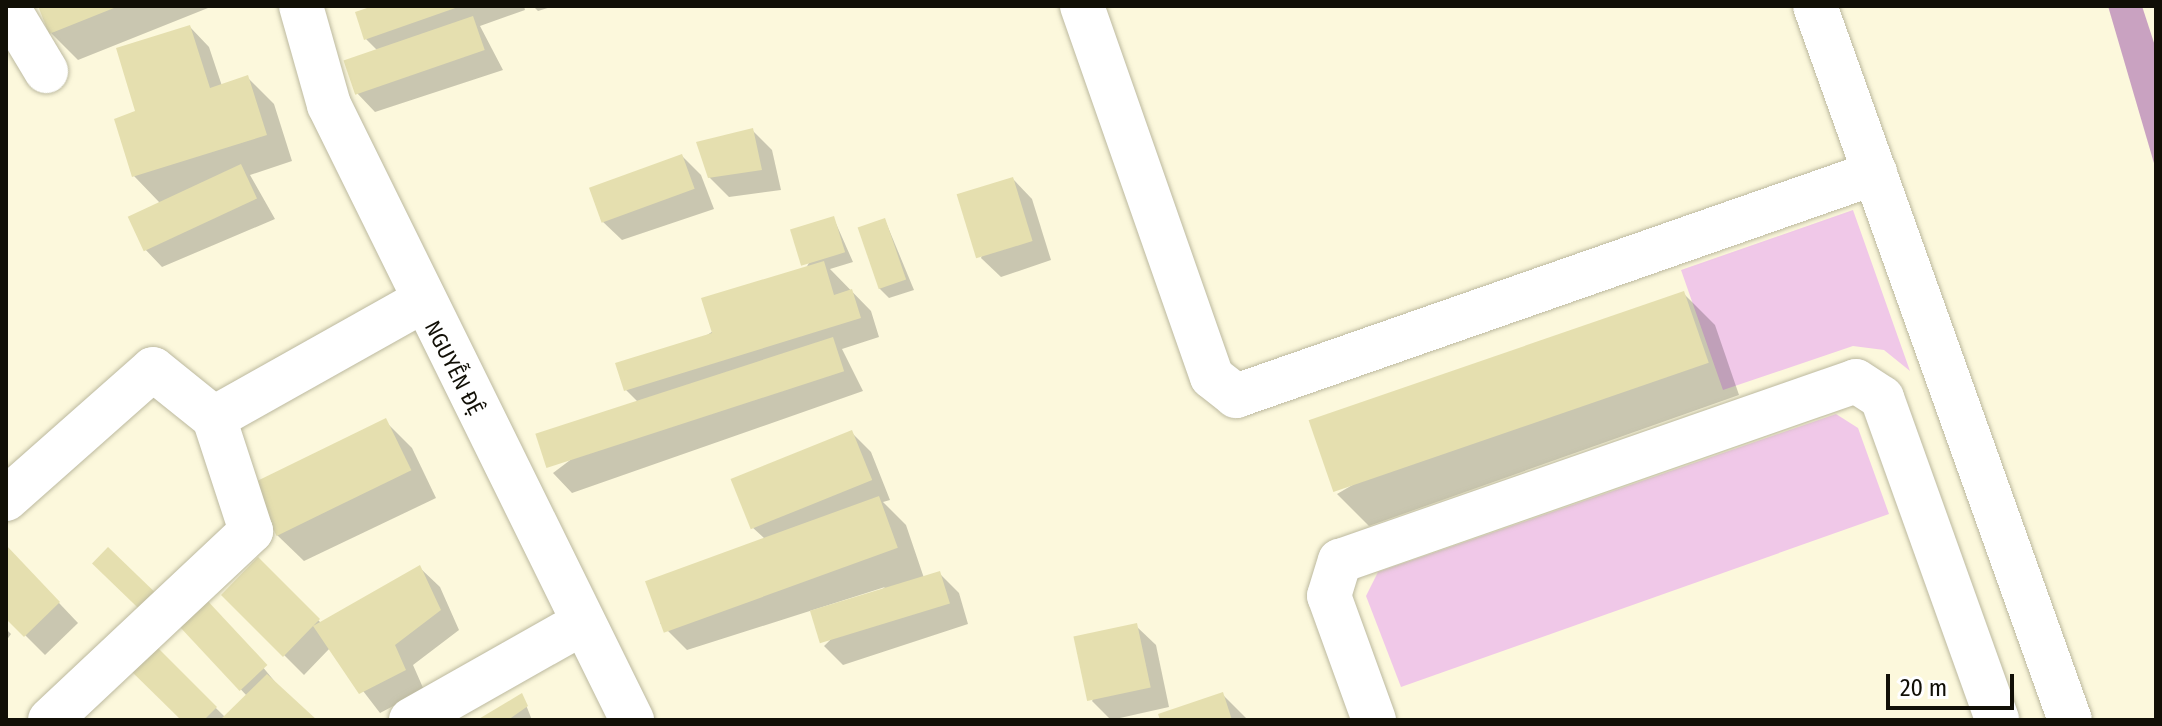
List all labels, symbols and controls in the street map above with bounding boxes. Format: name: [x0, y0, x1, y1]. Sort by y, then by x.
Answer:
street label: NGUYỄN ĐỆ: [419, 317, 489, 419]
scale bar: [1890, 658, 2018, 708]
text: 20 m: [1900, 674, 1947, 702]

